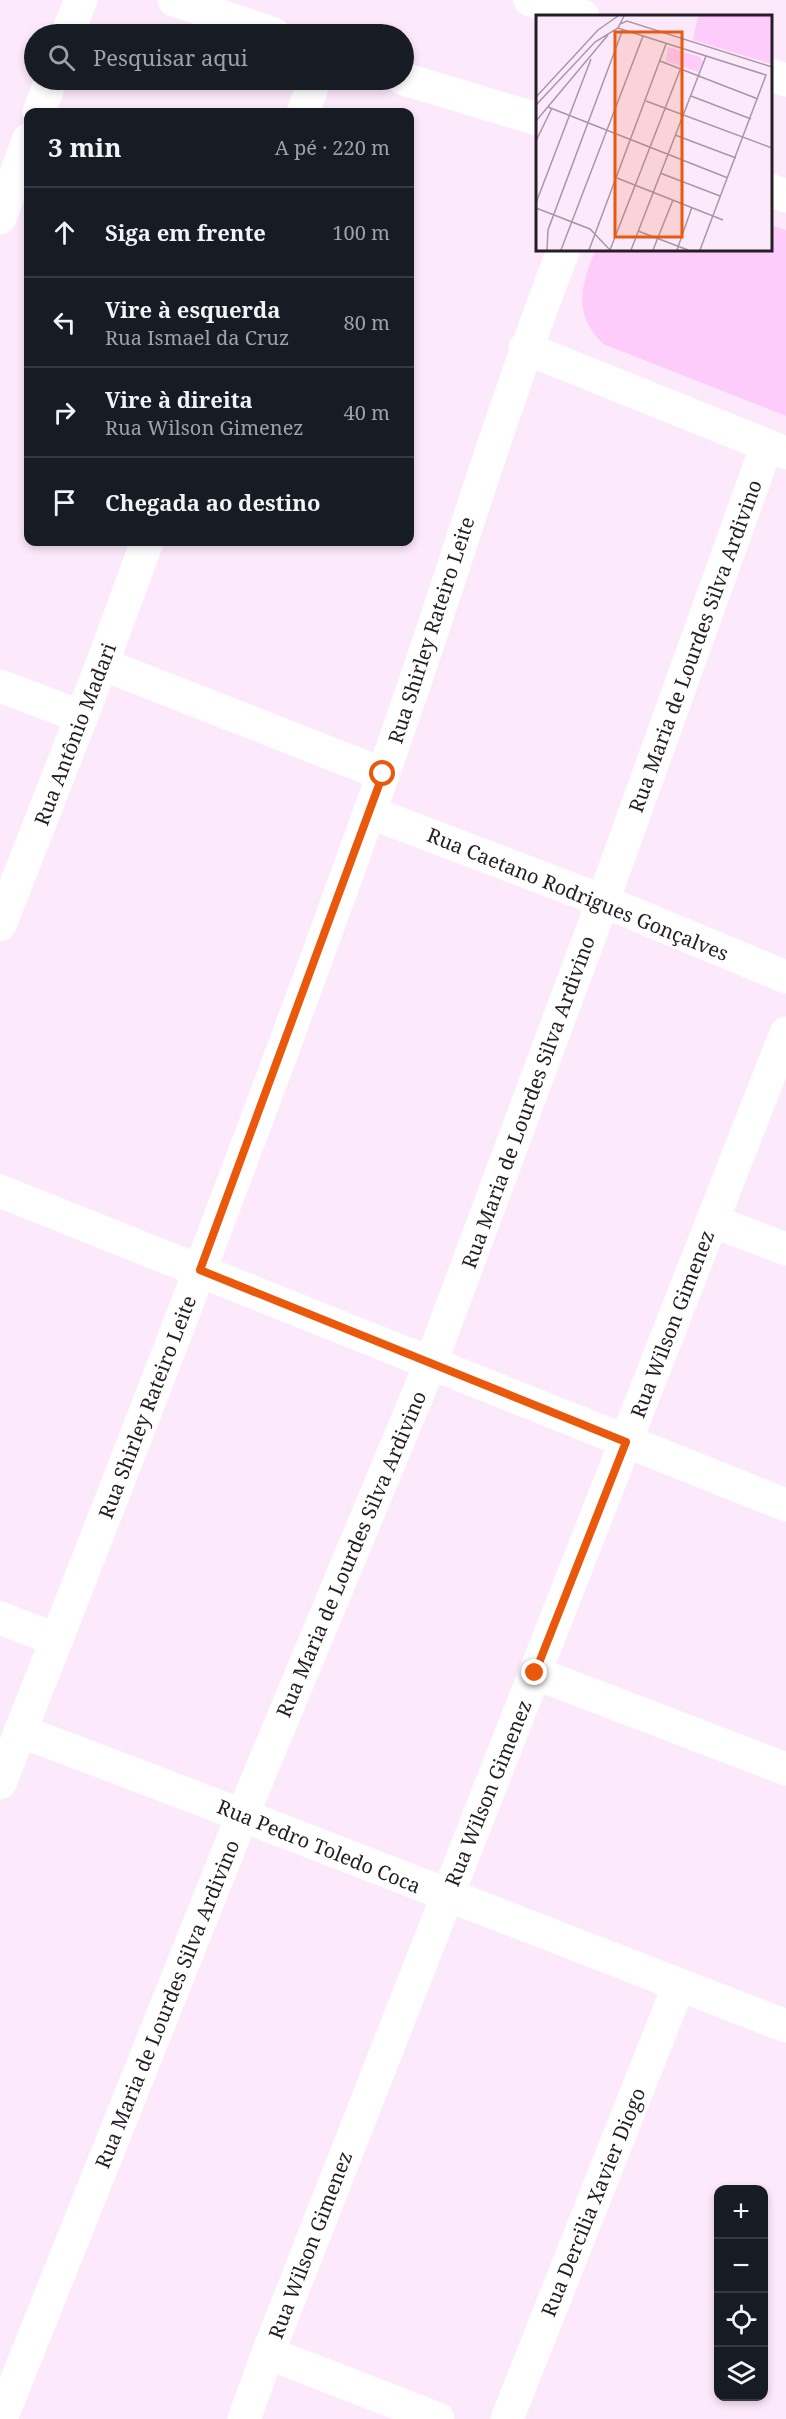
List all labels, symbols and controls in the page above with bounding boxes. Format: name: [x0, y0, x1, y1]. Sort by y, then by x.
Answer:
inset map: [536, 15, 771, 250]
search box: [24, 24, 414, 90]
icon: search: [45, 41, 78, 74]
text: Pesquisar aqui: [93, 42, 248, 72]
text: 3 min: [48, 129, 122, 165]
text: A pé · 220 m: [275, 134, 390, 161]
icon: ahead: [48, 216, 81, 249]
text: Siga em frente: [105, 217, 266, 247]
text: 100 m: [332, 219, 390, 246]
text: Vire à esquerda: [105, 294, 281, 324]
icon: left: [48, 306, 81, 339]
text: 80 m: [344, 309, 390, 336]
text: Rua Ismael da Cruz: [105, 324, 289, 351]
text: Vire à direita: [105, 384, 253, 414]
icon: right: [48, 396, 81, 429]
text: 40 m: [344, 399, 390, 426]
text: Rua Wilson Gimenez: [105, 414, 304, 441]
street label: Rua Maria de Lourdes Silva Ardivino: [622, 476, 768, 816]
icon: arrive: [48, 486, 81, 519]
text: Chegada ao destino: [105, 487, 320, 517]
street label: Rua Shirley Rateiro Leite: [382, 513, 480, 747]
street label: Rua Antônio Madari: [28, 638, 122, 829]
route start: [369, 760, 395, 786]
street label: Rua Caetano Rodrigues Gonçalves: [423, 821, 733, 967]
street label: Rua Maria de Lourdes Silva Ardivino: [455, 932, 601, 1272]
street label: Rua Wilson Gimenez: [624, 1226, 720, 1422]
street label: Rua Shirley Rateiro Leite: [92, 1292, 202, 1522]
street label: Rua Maria de Lourdes Silva Ardivino: [270, 1387, 432, 1721]
route end: [521, 1659, 547, 1685]
street label: Rua Wilson Gimenez: [438, 1696, 538, 1890]
street label: Rua Pedro Toledo Coca: [213, 1793, 425, 1899]
street label: Rua Maria de Lourdes Silva Ardivino: [89, 1836, 245, 2172]
street label: Rua Dercilia Xavier Diogo: [535, 2083, 651, 2321]
street label: Rua Wilson Gimenez: [262, 2147, 358, 2343]
map controls: [714, 2185, 768, 2401]
button: +: [714, 2185, 768, 2239]
button: −: [714, 2239, 768, 2293]
button: locate: [714, 2293, 768, 2347]
button: layers: [714, 2347, 768, 2401]

